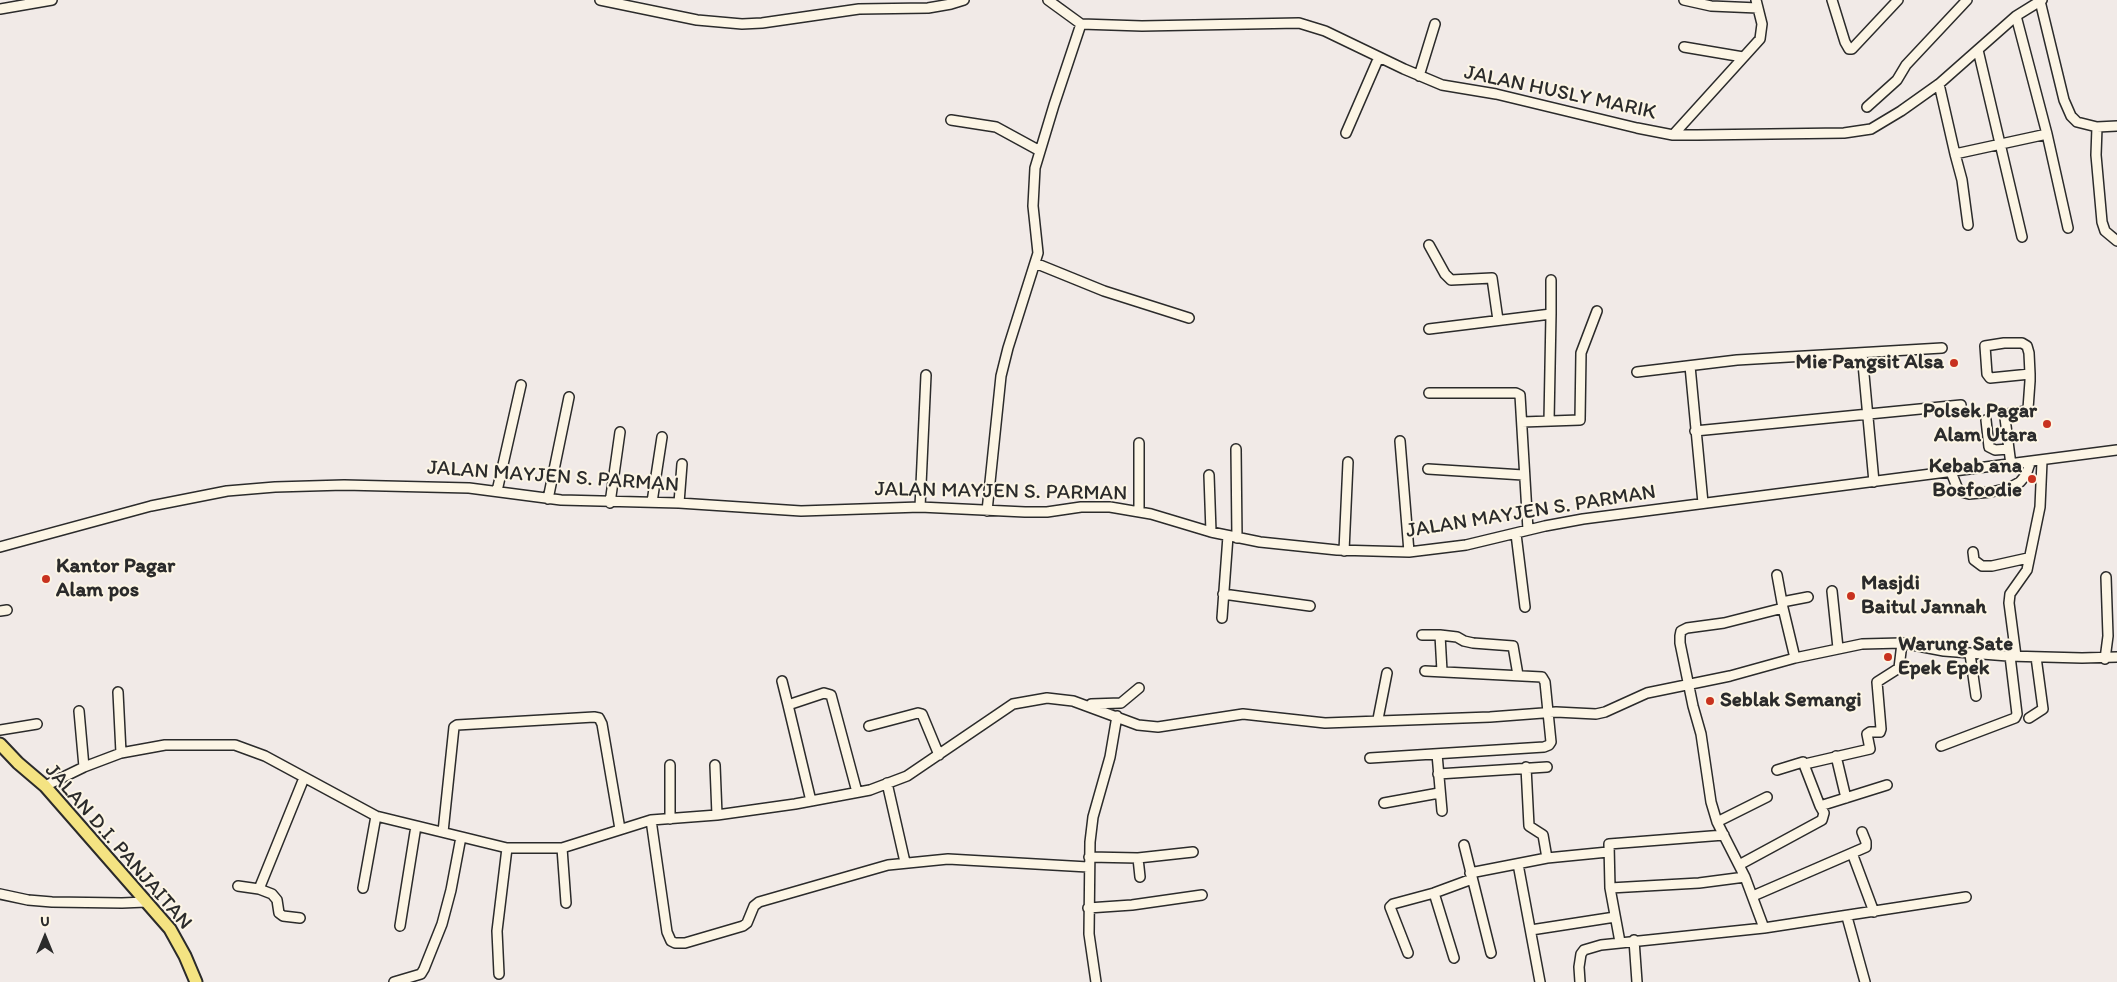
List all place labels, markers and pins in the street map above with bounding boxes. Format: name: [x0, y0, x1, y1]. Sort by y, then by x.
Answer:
place label: Mie Pangsit Alsa: [1796, 350, 1944, 376]
marker: Mie Pangsit Alsa: [1948, 357, 1960, 369]
place label: Polsek Pagar Alam Utara: [1923, 399, 2037, 449]
marker: Polsek Pagar Alam Utara: [2041, 418, 2053, 430]
place label: Kebab ana Bosfoodie: [1929, 454, 2022, 504]
marker: Kebab ana Bosfoodie: [2026, 473, 2038, 485]
place label: Kantor Pagar Alam pos: [56, 554, 175, 604]
place label: Masjdi Baitul Jannah: [1861, 571, 1986, 621]
marker: Kantor Pagar Alam pos: [40, 573, 52, 585]
marker: Masjdi Baitul Jannah: [1845, 590, 1857, 602]
place label: Warung Sate Epek Epek: [1898, 632, 2013, 682]
marker: Warung Sate Epek Epek: [1882, 651, 1894, 663]
place label: Seblak Semangi: [1720, 688, 1862, 714]
marker: Seblak Semangi: [1704, 695, 1716, 707]

